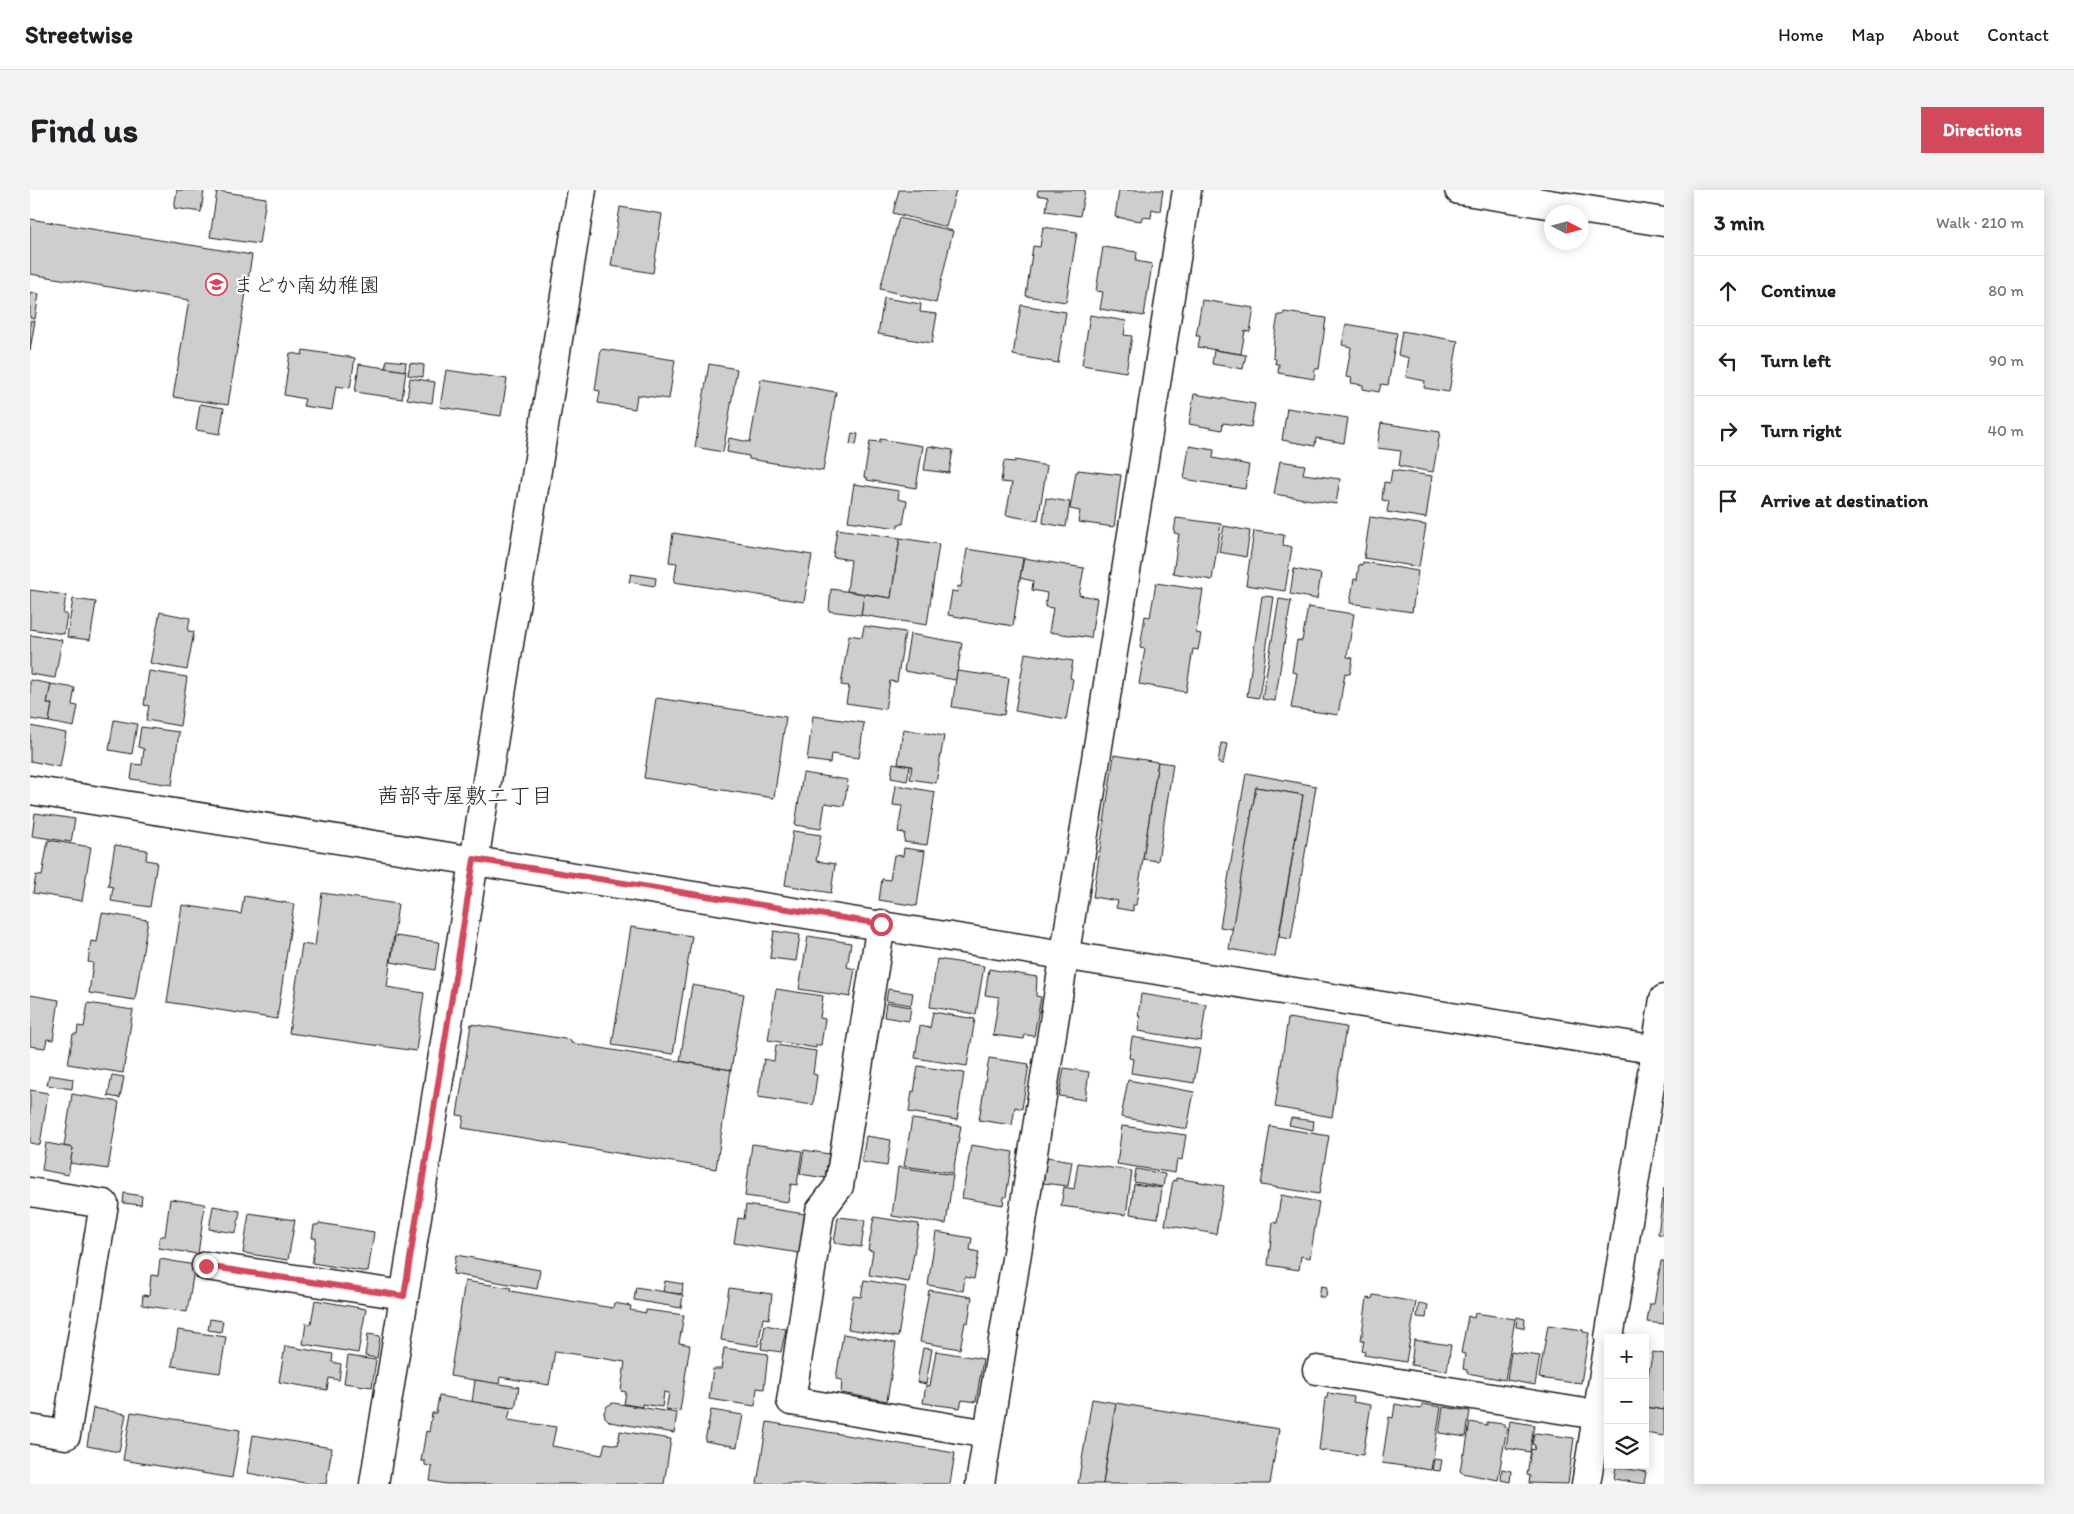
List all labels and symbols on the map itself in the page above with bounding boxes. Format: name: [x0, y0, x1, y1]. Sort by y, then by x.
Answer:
north arrow: [1544, 205, 1589, 250]
school or university icon: まどか南幼稚園: [205, 272, 229, 296]
place label: まどか南幼稚園: [233, 272, 380, 297]
district label: 茜部寺屋敷二丁目: [377, 782, 553, 809]
route start: [870, 913, 893, 936]
route end: [195, 1255, 218, 1278]

